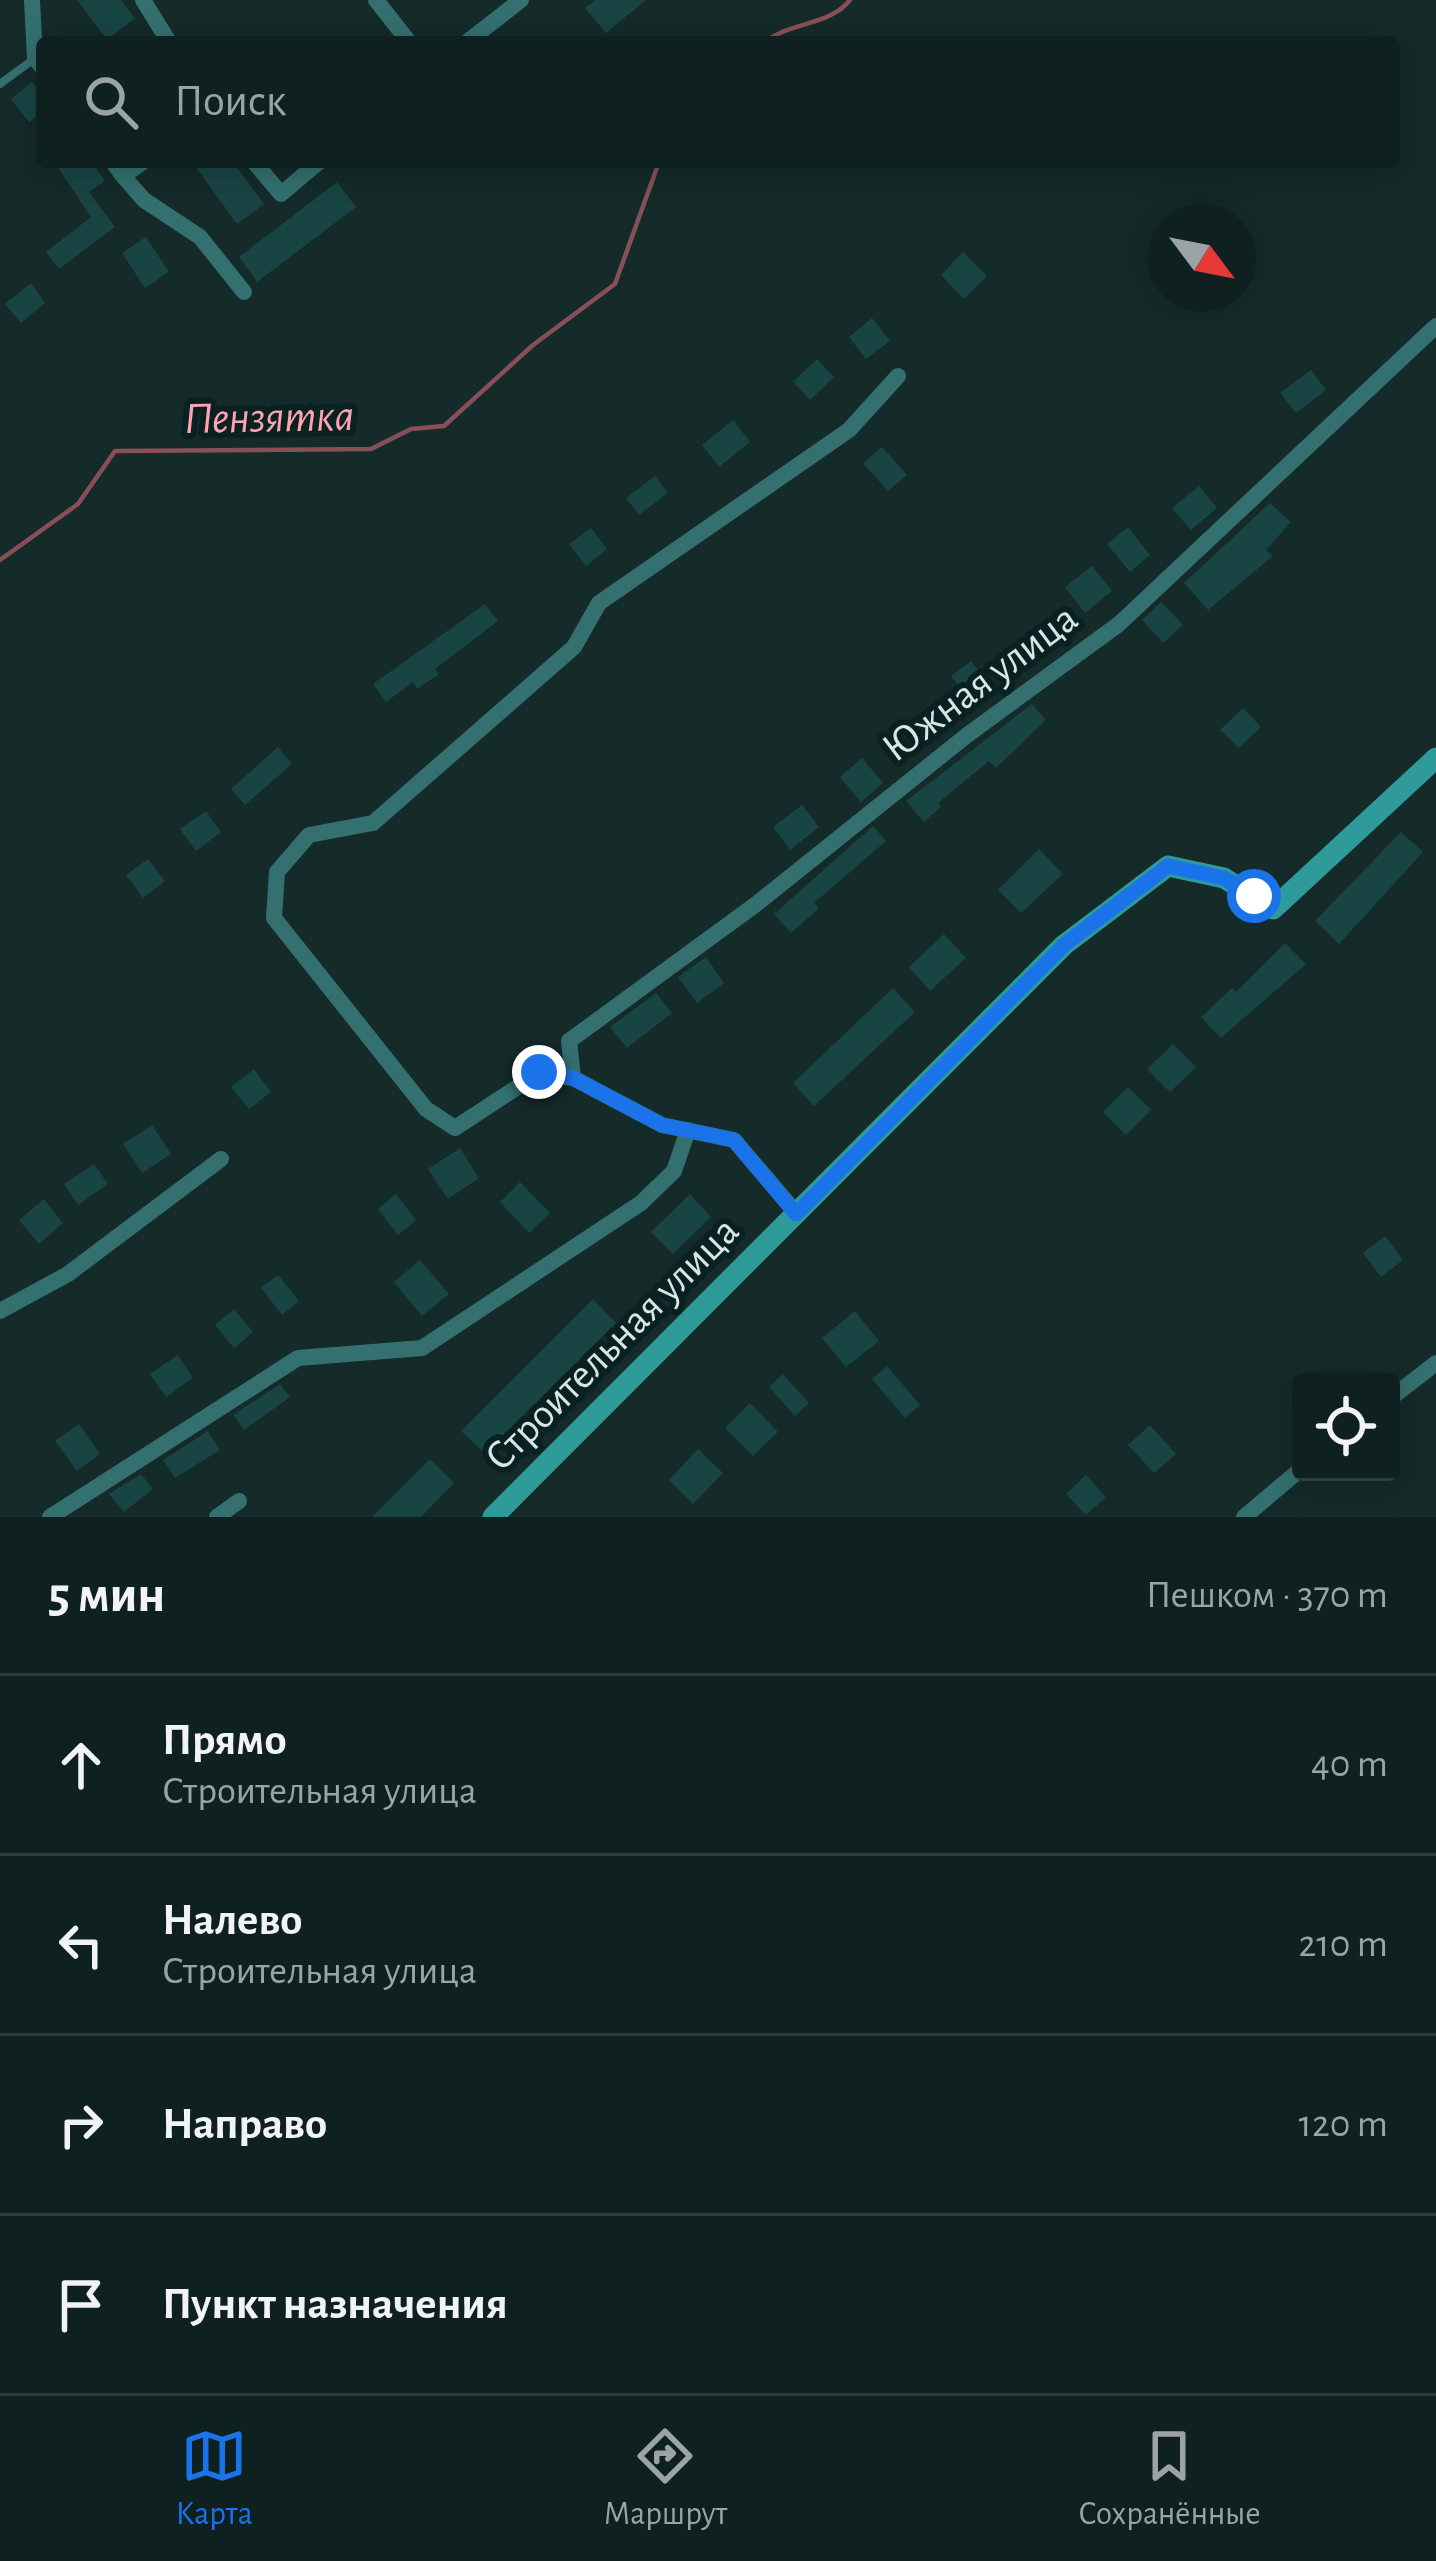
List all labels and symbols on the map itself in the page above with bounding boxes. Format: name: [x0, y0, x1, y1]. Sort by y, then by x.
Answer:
north arrow: [1148, 204, 1256, 312]
water label: Пензятка: [184, 394, 354, 442]
street label: Южная улица: [875, 596, 1085, 770]
route start: [1227, 869, 1281, 923]
route end: [512, 1045, 566, 1099]
street label: Строительная улица: [477, 1209, 747, 1479]

